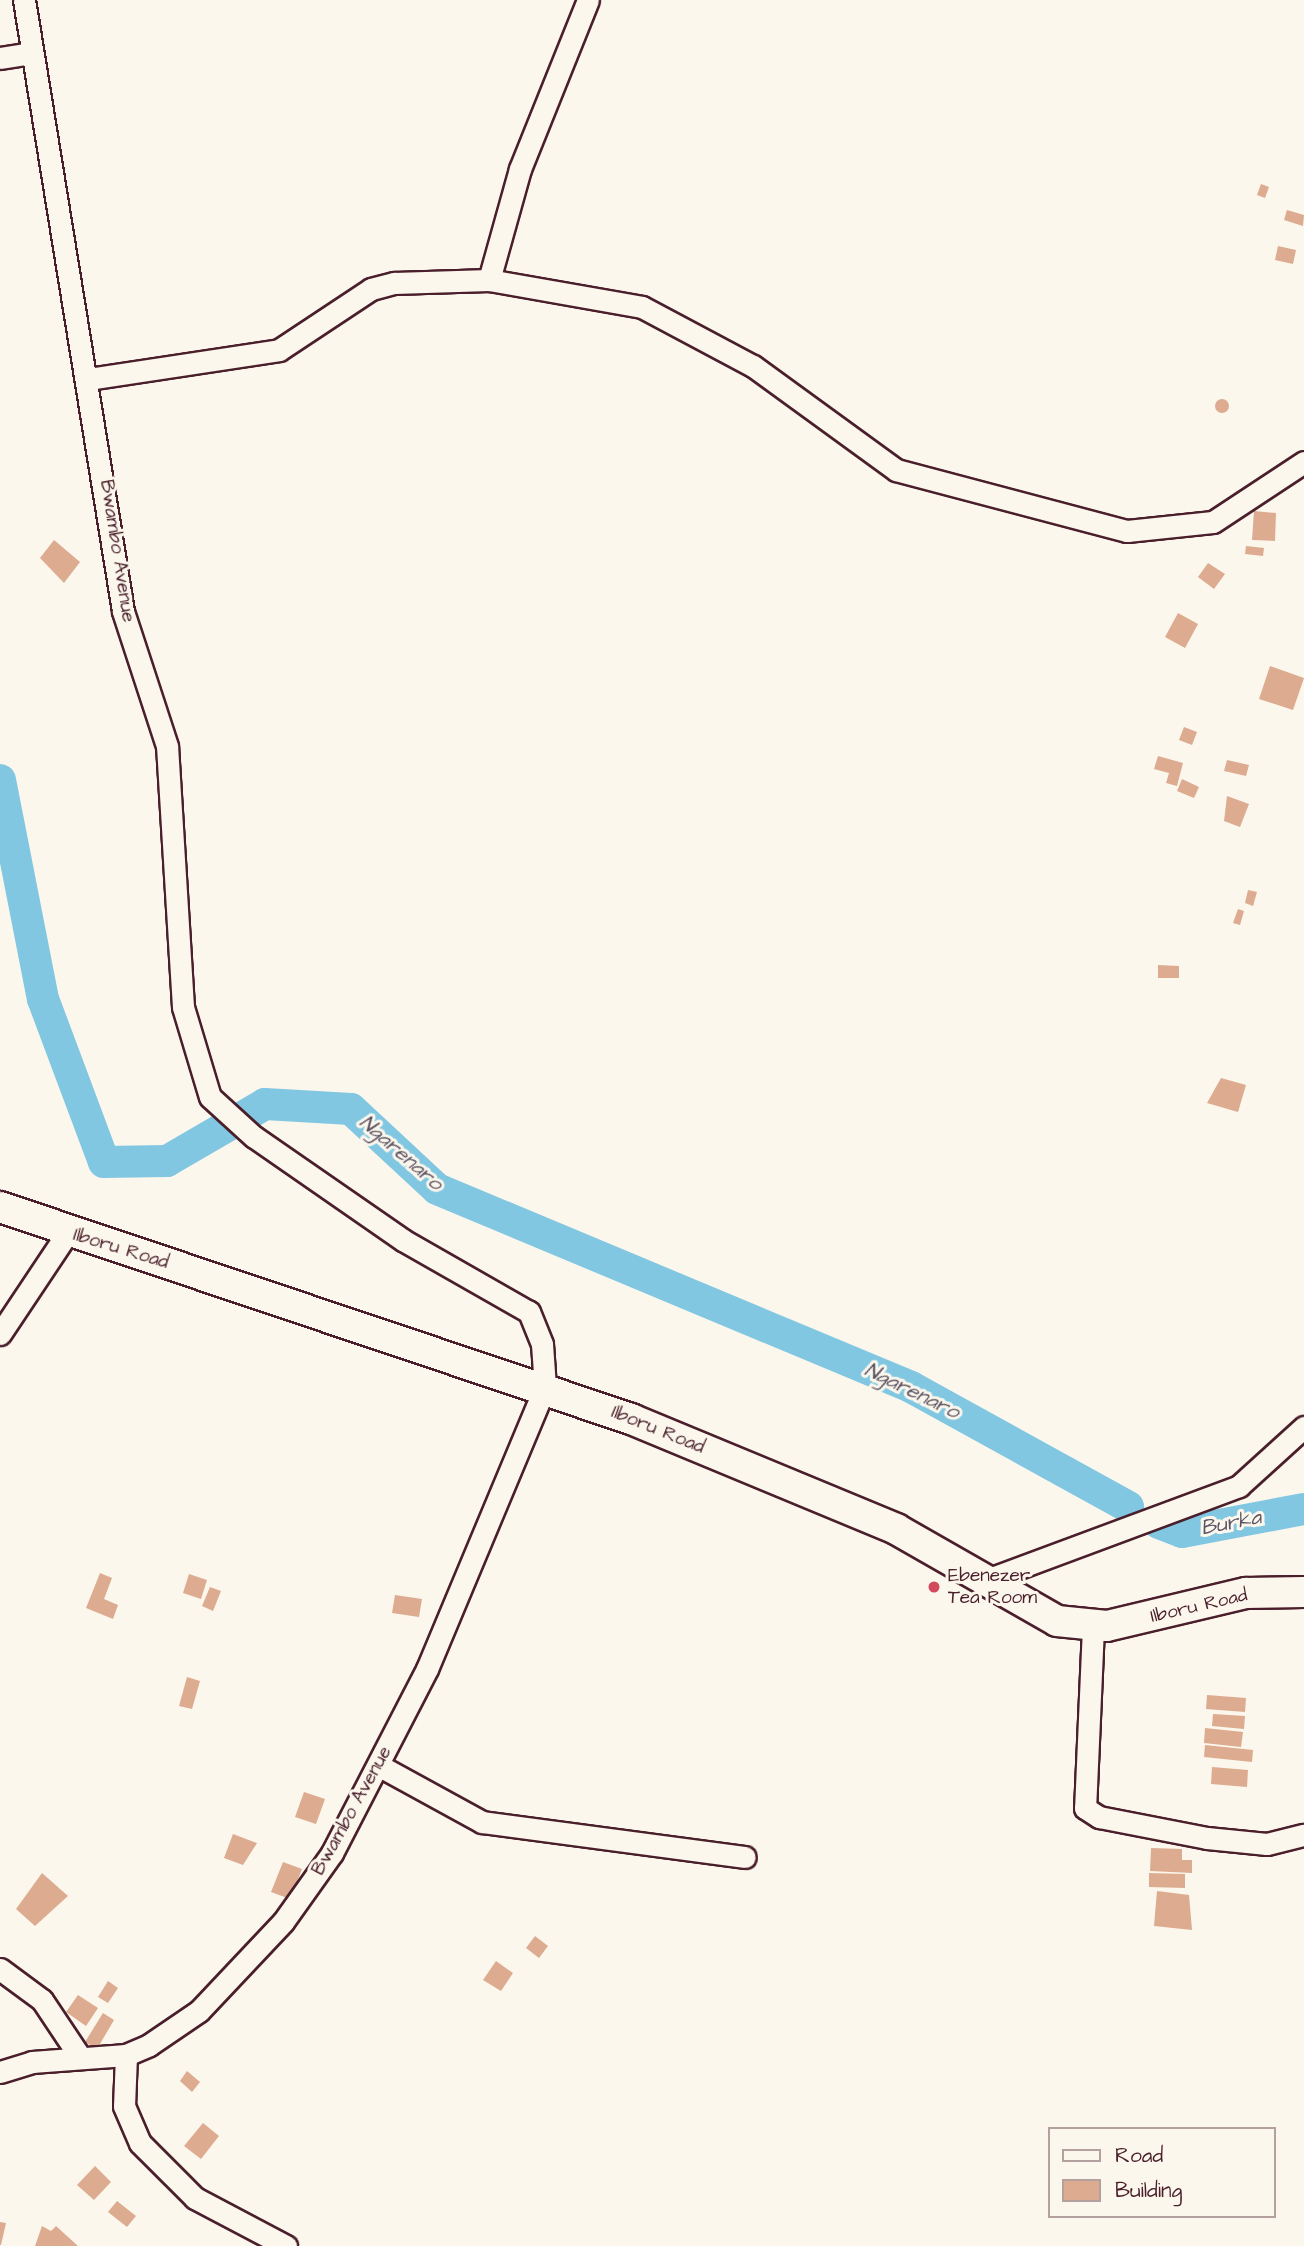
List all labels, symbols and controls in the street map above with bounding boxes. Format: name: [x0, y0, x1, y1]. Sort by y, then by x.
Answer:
street label: Bwambo Avenue: [94, 478, 140, 624]
water label: Ngarenaro: [354, 1110, 448, 1196]
street label: Ilboru Road: [71, 1224, 171, 1274]
water label: Ngarenaro: [861, 1357, 963, 1425]
street label: Ilboru Road: [608, 1401, 708, 1459]
water label: Burka: [1199, 1505, 1263, 1541]
place label: Ebenezer Tea Room: [948, 1565, 1037, 1609]
marker: Ebenezer Tea Room: [926, 1579, 942, 1595]
street label: Ilboru Road: [1148, 1584, 1250, 1628]
street label: Bwambo Avenue: [307, 1742, 397, 1880]
legend: [1048, 2127, 1276, 2218]
text: Road: [1115, 2141, 1163, 2170]
text: Building: [1115, 2176, 1182, 2205]

